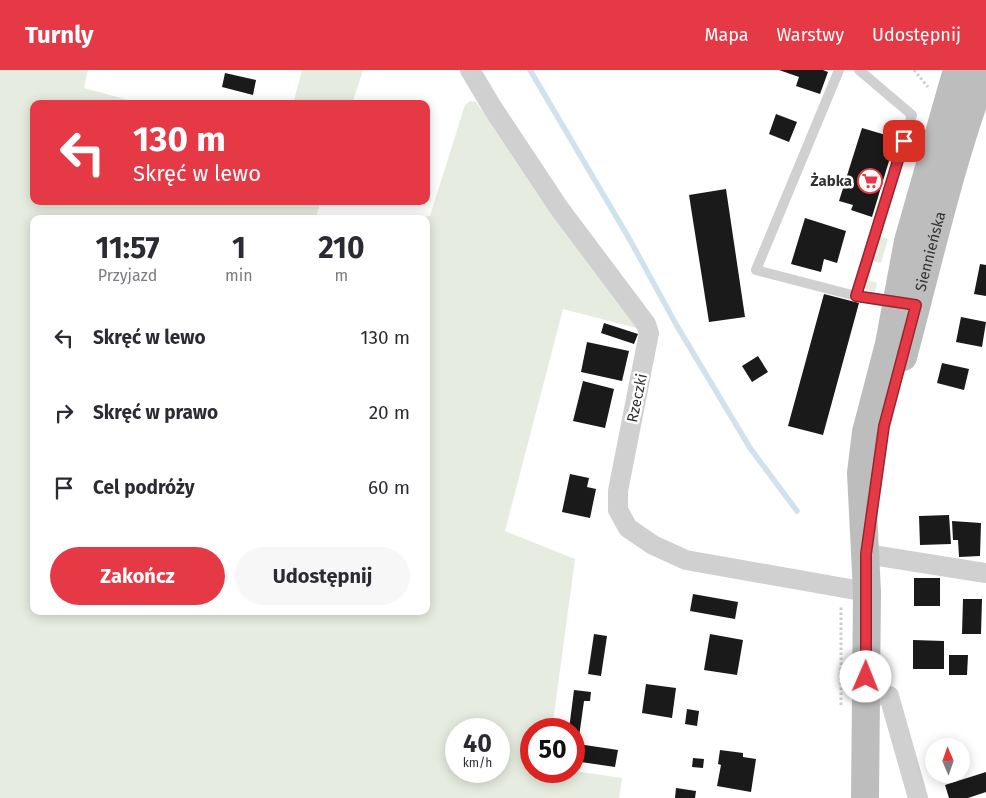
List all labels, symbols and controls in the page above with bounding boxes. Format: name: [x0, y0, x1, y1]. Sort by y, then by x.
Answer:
text: Turnly: [25, 21, 94, 49]
text: Mapa: [704, 24, 749, 46]
text: Warstwy: [777, 24, 844, 46]
text: Udostępnij: [872, 24, 961, 46]
text: 130 m: [133, 118, 226, 160]
icon: left: [50, 120, 115, 185]
pin: [883, 120, 925, 162]
icon: arrive: [890, 127, 918, 155]
text: Skręć w lewo: [133, 160, 261, 187]
supermarket icon: Żabka: [857, 168, 883, 194]
place label: Żabka: [811, 172, 852, 190]
street label: Siennieńska: [911, 209, 949, 294]
text: 11:57: [96, 230, 160, 266]
text: 1: [232, 230, 246, 266]
text: 210: [318, 230, 364, 266]
text: Przyjazd: [98, 266, 157, 285]
text: min: [225, 266, 253, 285]
text: m: [334, 266, 348, 285]
icon: left: [50, 324, 78, 352]
text: Skręć w lewo: [93, 326, 206, 349]
text: 130 m: [360, 326, 410, 349]
street label: Rzeczki: [623, 372, 651, 424]
icon: right: [50, 399, 78, 427]
text: Skręć w prawo: [93, 401, 218, 424]
text: 20 m: [369, 401, 410, 424]
icon: arrive: [50, 474, 78, 502]
text: Cel podróży: [93, 476, 195, 499]
text: 60 m: [368, 476, 410, 499]
button: Zakończ: [50, 547, 225, 605]
button: Udostępnij: [235, 547, 410, 605]
position arrow: [839, 650, 891, 702]
speed limit sign: 50: [520, 718, 585, 783]
text: 40: [463, 729, 492, 759]
north arrow: [925, 738, 970, 782]
map controls: [925, 738, 970, 783]
text: km/h: [463, 756, 492, 770]

